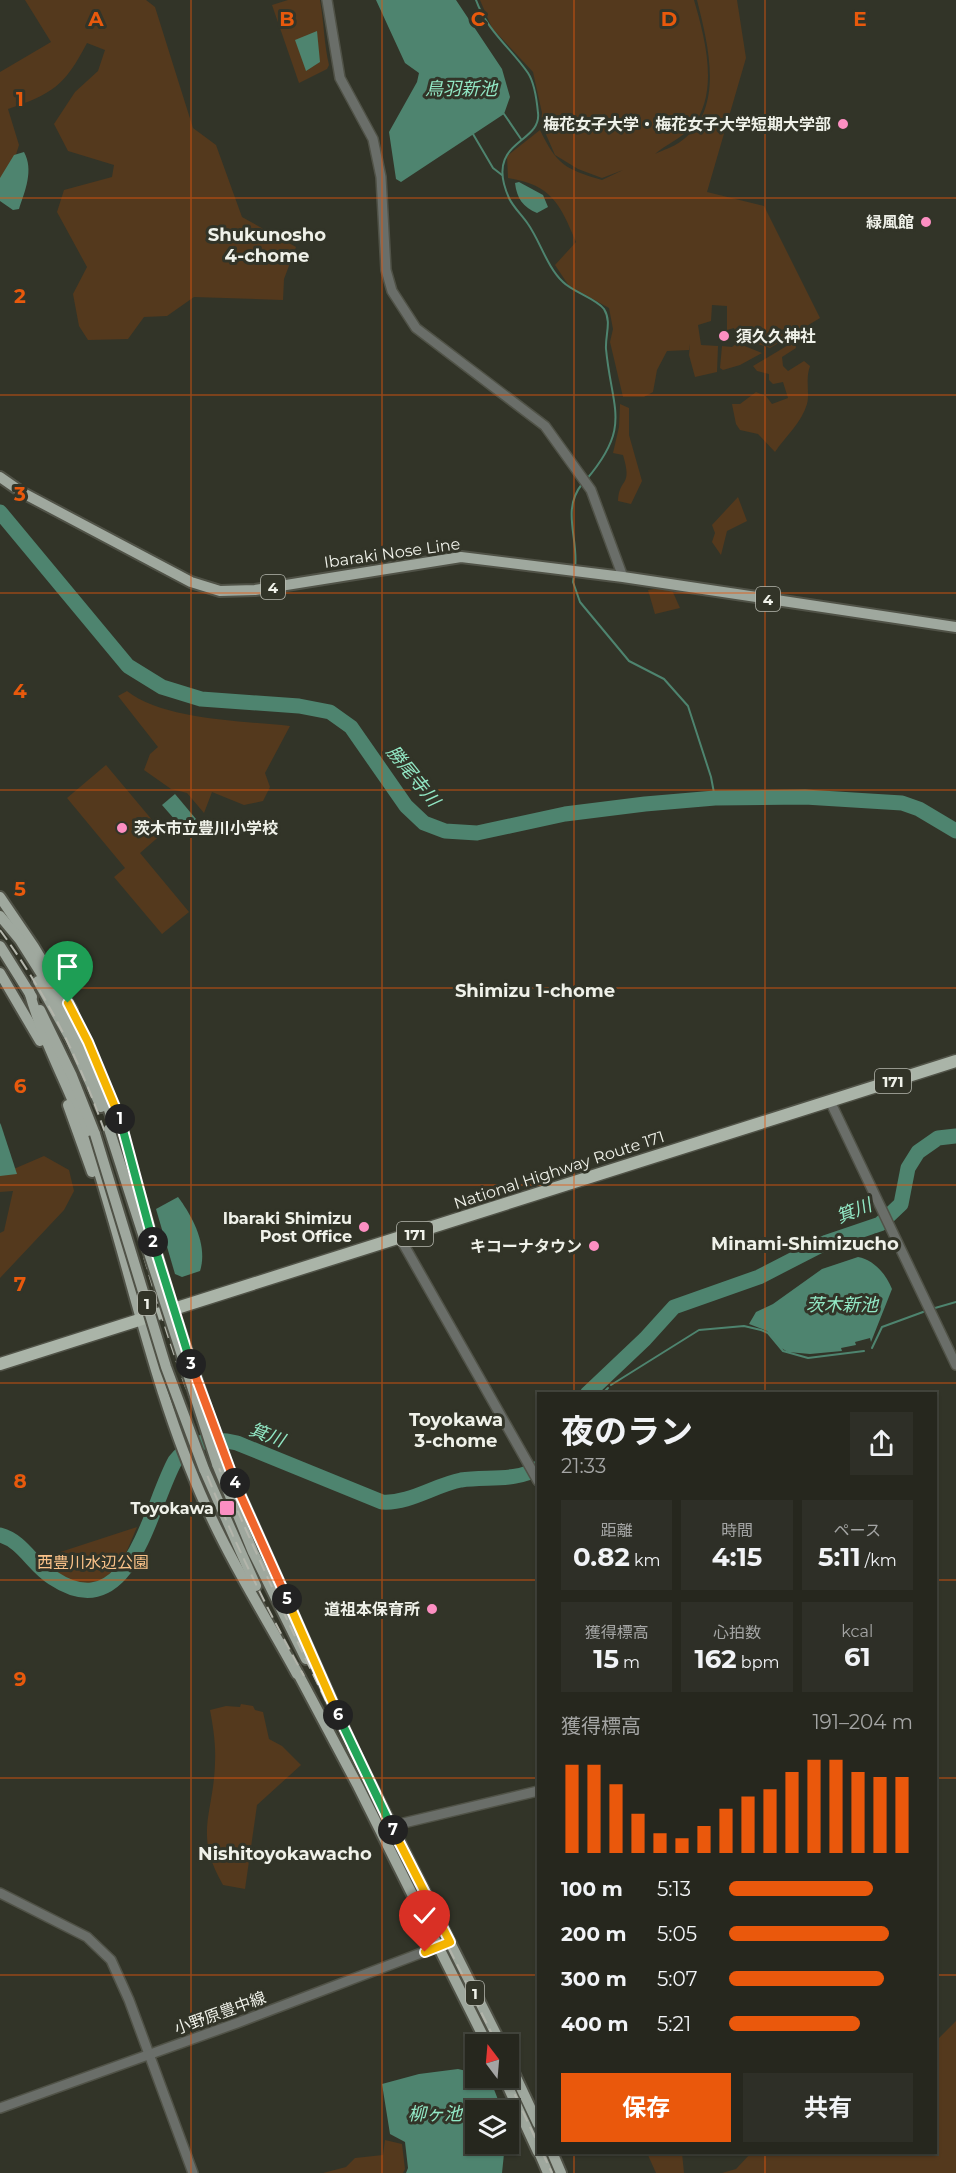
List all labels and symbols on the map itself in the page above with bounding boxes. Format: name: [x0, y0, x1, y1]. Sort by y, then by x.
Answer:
text: A: [87, 7, 104, 31]
text: B: [279, 7, 295, 31]
text: C: [471, 7, 486, 31]
text: D: [661, 7, 677, 31]
text: E: [853, 7, 867, 31]
water label: 鳥羽新池: [425, 78, 499, 100]
text: 1: [16, 87, 24, 111]
place label: 梅花女子大学・梅花女子大学短期大学部: [543, 115, 831, 134]
marker: 梅花女子大学・梅花女子大学短期大学部: [836, 117, 850, 131]
place label: 緑風館: [866, 213, 914, 232]
marker: 緑風館: [919, 215, 933, 229]
district label: Shukunosho 4-chome: [208, 224, 326, 267]
text: 2: [14, 284, 26, 308]
place label: 須久久神社: [736, 327, 816, 346]
marker: 須久久神社: [717, 329, 731, 343]
text: 3: [13, 482, 26, 506]
street label: Ibaraki Nose Line: [323, 534, 461, 572]
road number: 4: [261, 575, 285, 599]
road number: 4: [756, 587, 780, 611]
text: 4: [13, 679, 27, 703]
water label: 勝尾寺川: [382, 741, 445, 812]
place label: 茨木市立豊川小学校: [134, 819, 278, 838]
marker: 茨木市立豊川小学校: [115, 821, 129, 835]
text: 5: [14, 877, 26, 901]
pin: [42, 941, 93, 1003]
district label: Shimizu 1-chome: [455, 980, 615, 1002]
road number: 171: [875, 1069, 911, 1093]
text: 6: [14, 1074, 27, 1098]
pin: 1: [105, 1104, 135, 1134]
street label: National Highway Route 171: [451, 1127, 667, 1213]
water label: 箕川: [833, 1193, 877, 1228]
place label: Ibaraki Shimizu Post Office: [223, 1209, 352, 1246]
marker: Ibaraki Shimizu Post Office: [357, 1220, 371, 1234]
road number: 171: [397, 1222, 433, 1246]
pin: 2: [138, 1227, 168, 1257]
district label: Minami-Shimizucho: [711, 1233, 899, 1255]
place label: キコーナタウン: [470, 1237, 582, 1256]
marker: キコーナタウン: [587, 1239, 601, 1253]
text: 7: [14, 1272, 26, 1296]
road number: 1: [138, 1291, 156, 1315]
water label: 茨木新池: [806, 1294, 880, 1316]
pin: 3: [176, 1349, 206, 1379]
district label: Toyokawa 3-chome: [409, 1409, 503, 1452]
water label: 箕川: [246, 1418, 290, 1452]
pin: 4: [220, 1468, 250, 1498]
text: 8: [13, 1469, 27, 1493]
place label: Toyokawa: [130, 1499, 214, 1518]
marker: Toyokawa: [218, 1499, 236, 1517]
park label: 西豊川水辺公園: [37, 1553, 149, 1572]
pin: 5: [272, 1584, 302, 1614]
place label: 道祖本保育所: [324, 1600, 420, 1619]
marker: 道祖本保育所: [425, 1602, 439, 1616]
text: 9: [14, 1667, 26, 1691]
pin: 6: [323, 1700, 353, 1730]
pin: 7: [378, 1815, 408, 1845]
district label: Nishitoyokawacho: [198, 1843, 372, 1865]
pin: [399, 1890, 450, 1952]
road number: 1: [466, 1981, 484, 2005]
street label: 小野原豊中線: [172, 1988, 268, 2038]
north arrow: [465, 2034, 519, 2088]
water label: 柳ヶ池: [408, 2103, 464, 2125]

